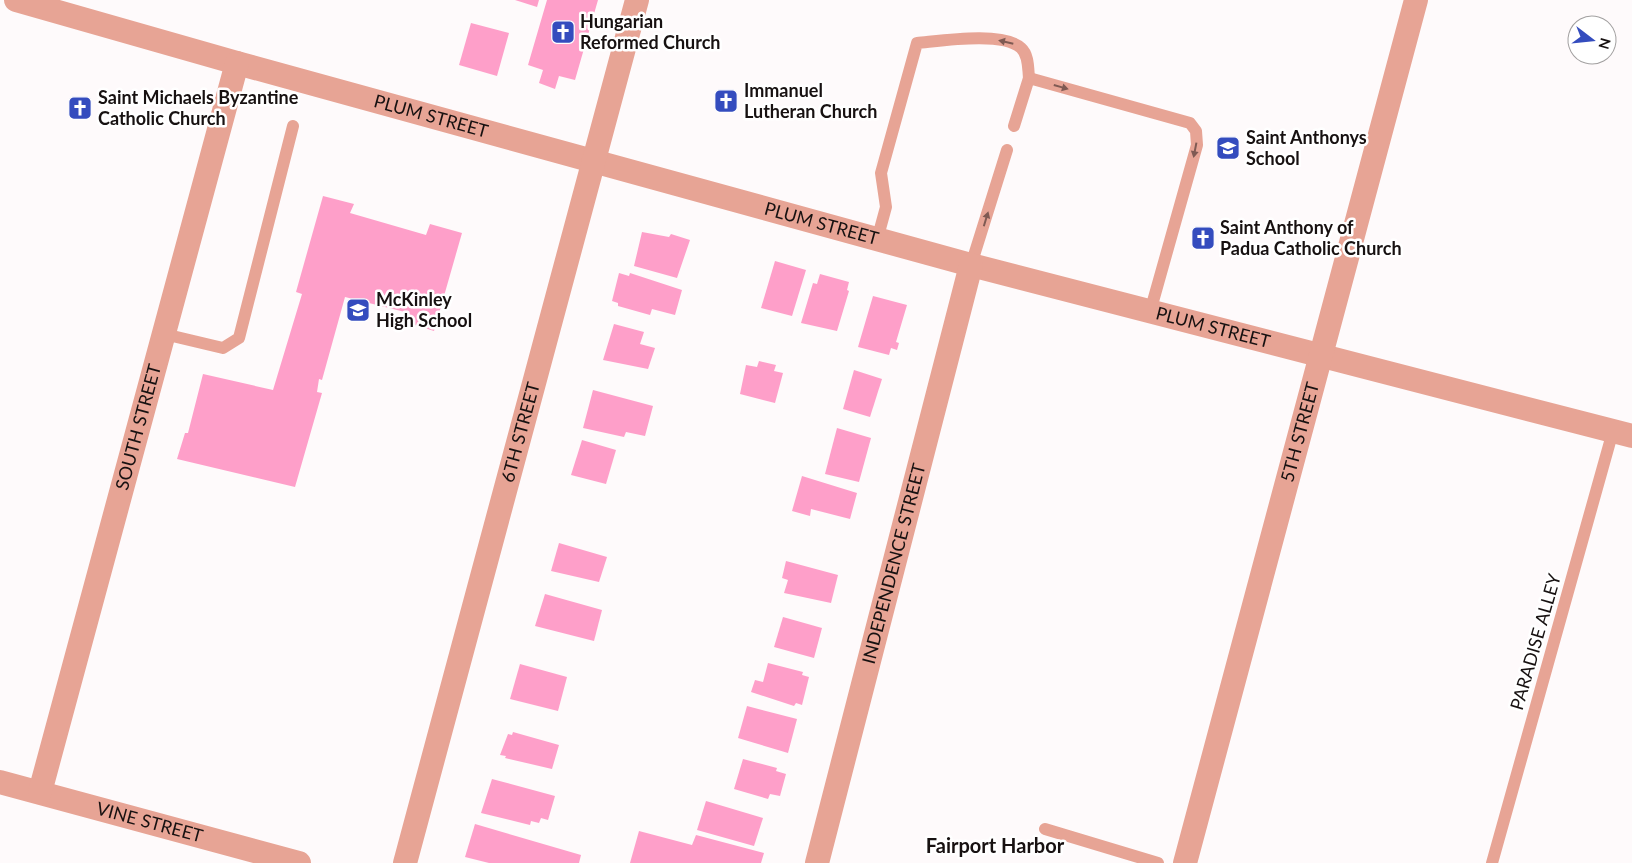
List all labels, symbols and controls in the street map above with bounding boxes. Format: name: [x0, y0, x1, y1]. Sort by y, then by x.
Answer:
place label: Hungarian Reformed Church: [580, 10, 720, 53]
north arrow: [1567, 15, 1617, 65]
church icon: Hungarian Reformed Church: [550, 19, 576, 45]
text: N: [1595, 36, 1615, 51]
one-way arrow: [998, 38, 1013, 46]
place label: Immanuel Lutheran Church: [744, 79, 877, 122]
one-way arrow: [1054, 83, 1069, 91]
place label: Saint Michaels Byzantine Catholic Church: [98, 86, 299, 129]
church icon: Immanuel Lutheran Church: [713, 88, 739, 114]
street label: PLUM STREET: [372, 89, 491, 142]
church icon: Saint Michaels Byzantine Catholic Church: [67, 95, 93, 121]
place label: Saint Anthonys School: [1246, 126, 1367, 169]
school or university icon: Saint Anthonys School: [1215, 135, 1241, 161]
one-way arrow: [1191, 142, 1199, 158]
street label: PLUM STREET: [762, 197, 882, 249]
one-way arrow: [982, 211, 990, 226]
place label: Saint Anthony of Padua Catholic Church: [1220, 216, 1402, 259]
church icon: Saint Anthony of Padua Catholic Church: [1190, 225, 1216, 251]
place label: McKinley High School: [376, 288, 472, 331]
school or university icon: McKinley High School: [345, 297, 371, 323]
street label: PLUM STREET: [1154, 301, 1273, 352]
street label: SOUTH STREET: [110, 361, 165, 492]
street label: 6TH STREET: [496, 379, 544, 484]
street label: 5TH STREET: [1275, 379, 1323, 484]
street label: INDEPENDENCE STREET: [857, 461, 930, 666]
street label: PARADISE ALLEY: [1505, 570, 1565, 712]
street label: VINE STREET: [94, 797, 206, 847]
district label: Fairport Harbor: [926, 833, 1065, 857]

